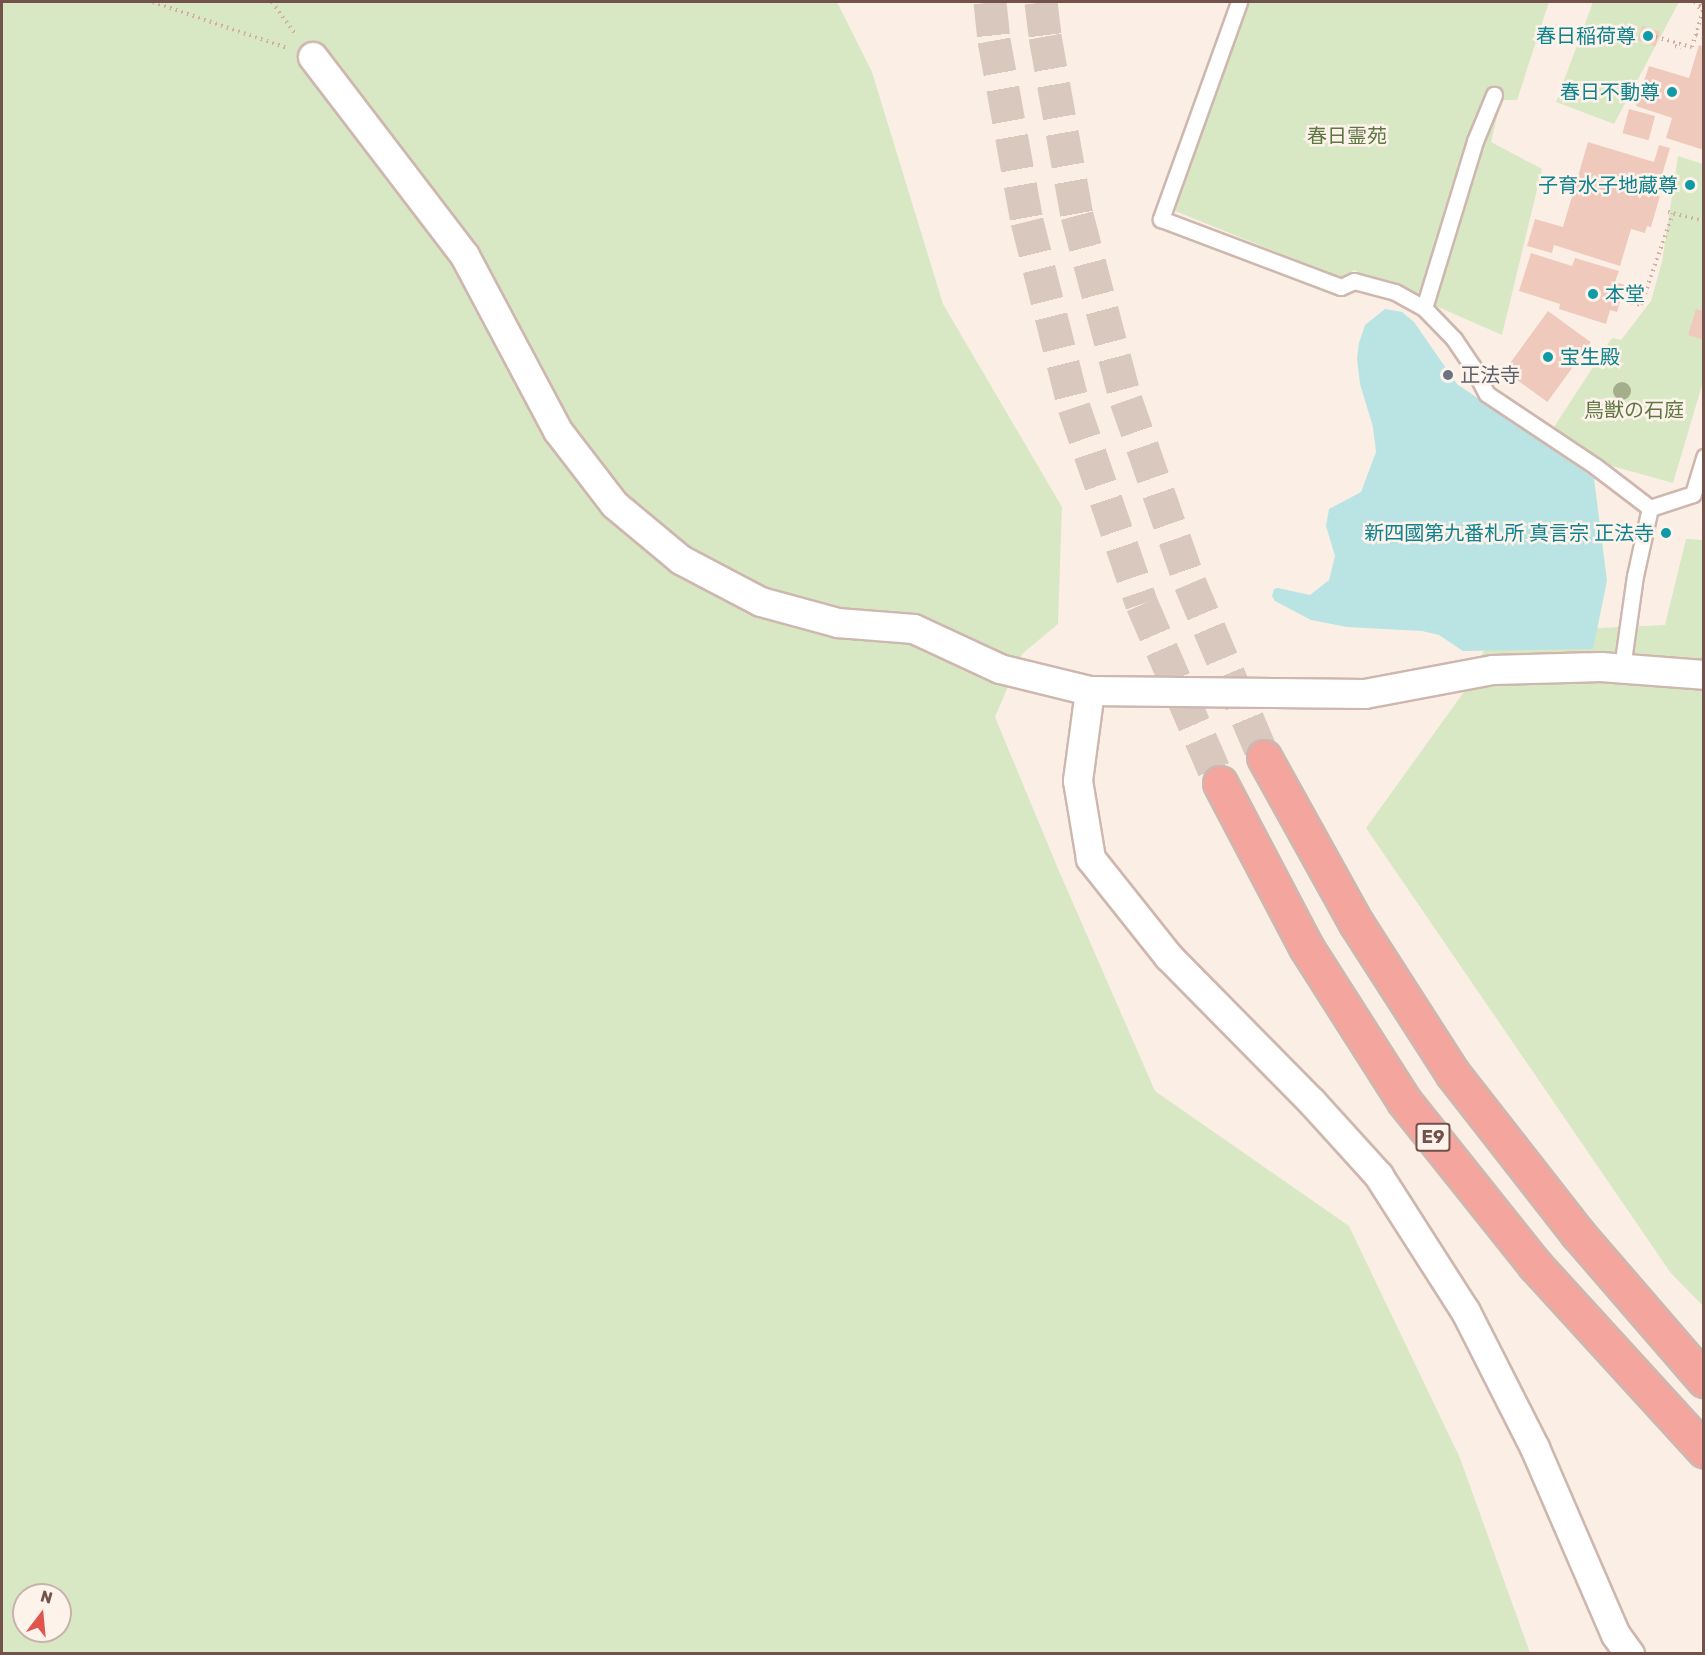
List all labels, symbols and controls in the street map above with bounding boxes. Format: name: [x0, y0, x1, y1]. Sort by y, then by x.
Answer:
place label: 春日稲荷尊: [1536, 24, 1636, 48]
marker: 春日稲荷尊: [1641, 29, 1655, 43]
place label: 春日不動尊: [1560, 80, 1660, 104]
marker: 春日不動尊: [1665, 85, 1679, 99]
park label: 春日霊苑: [1307, 124, 1387, 148]
place label: 子育水子地蔵尊: [1538, 173, 1678, 197]
marker: 子育水子地蔵尊: [1683, 178, 1697, 192]
place label: 本堂: [1605, 282, 1645, 306]
marker: 本堂: [1586, 287, 1600, 301]
place label: 宝生殿: [1560, 345, 1620, 369]
marker: 宝生殿: [1541, 350, 1555, 364]
place label: 正法寺: [1460, 363, 1520, 387]
marker: 正法寺: [1441, 368, 1455, 382]
park label: 鳥獣の石庭: [1584, 398, 1684, 422]
place label: 新四國第九番札所 真言宗 正法寺: [1364, 521, 1654, 545]
marker: 新四國第九番札所 真言宗 正法寺: [1659, 526, 1673, 540]
road number: E9: [1415, 1122, 1451, 1152]
north arrow: [12, 1583, 72, 1643]
text: N: [38, 1586, 55, 1608]

